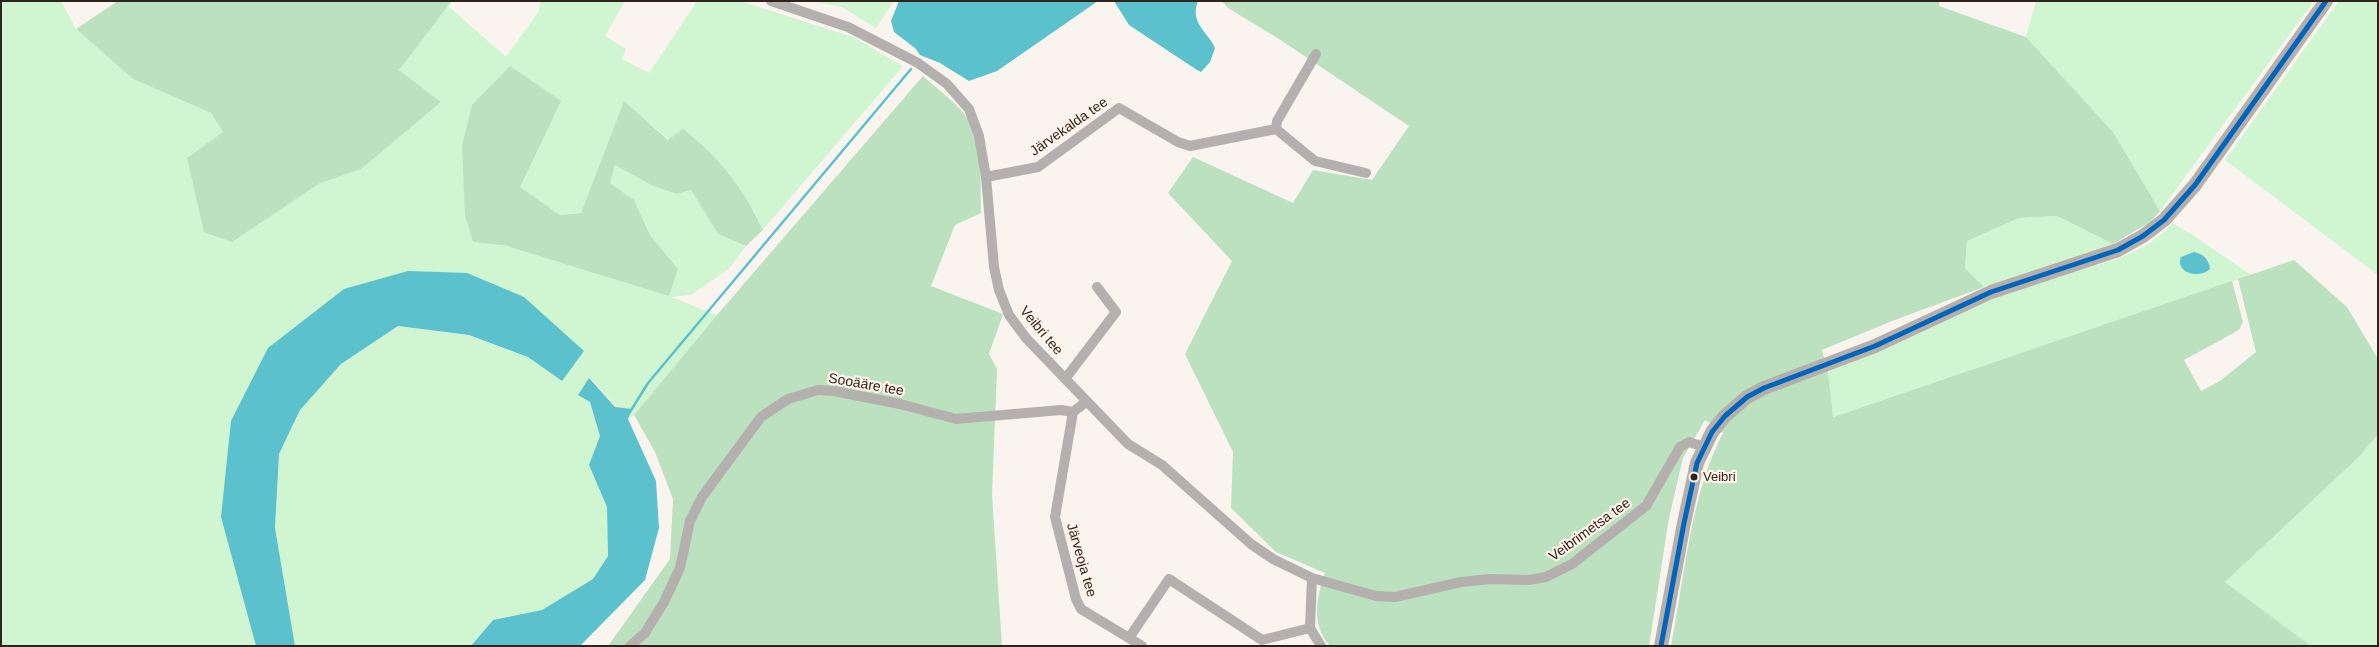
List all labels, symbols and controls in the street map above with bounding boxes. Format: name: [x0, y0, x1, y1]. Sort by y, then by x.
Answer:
street label: Järvekalda tee: [1027, 94, 1111, 160]
street label: Veibri tee: [1016, 303, 1066, 359]
street label: Sooääre tee: [827, 370, 905, 400]
place label: Veibri: [1703, 469, 1736, 485]
marker: Veibri: [1689, 472, 1699, 482]
street label: Veibrimetsa tee: [1546, 495, 1634, 565]
street label: Järveoja tee: [1062, 521, 1100, 599]

